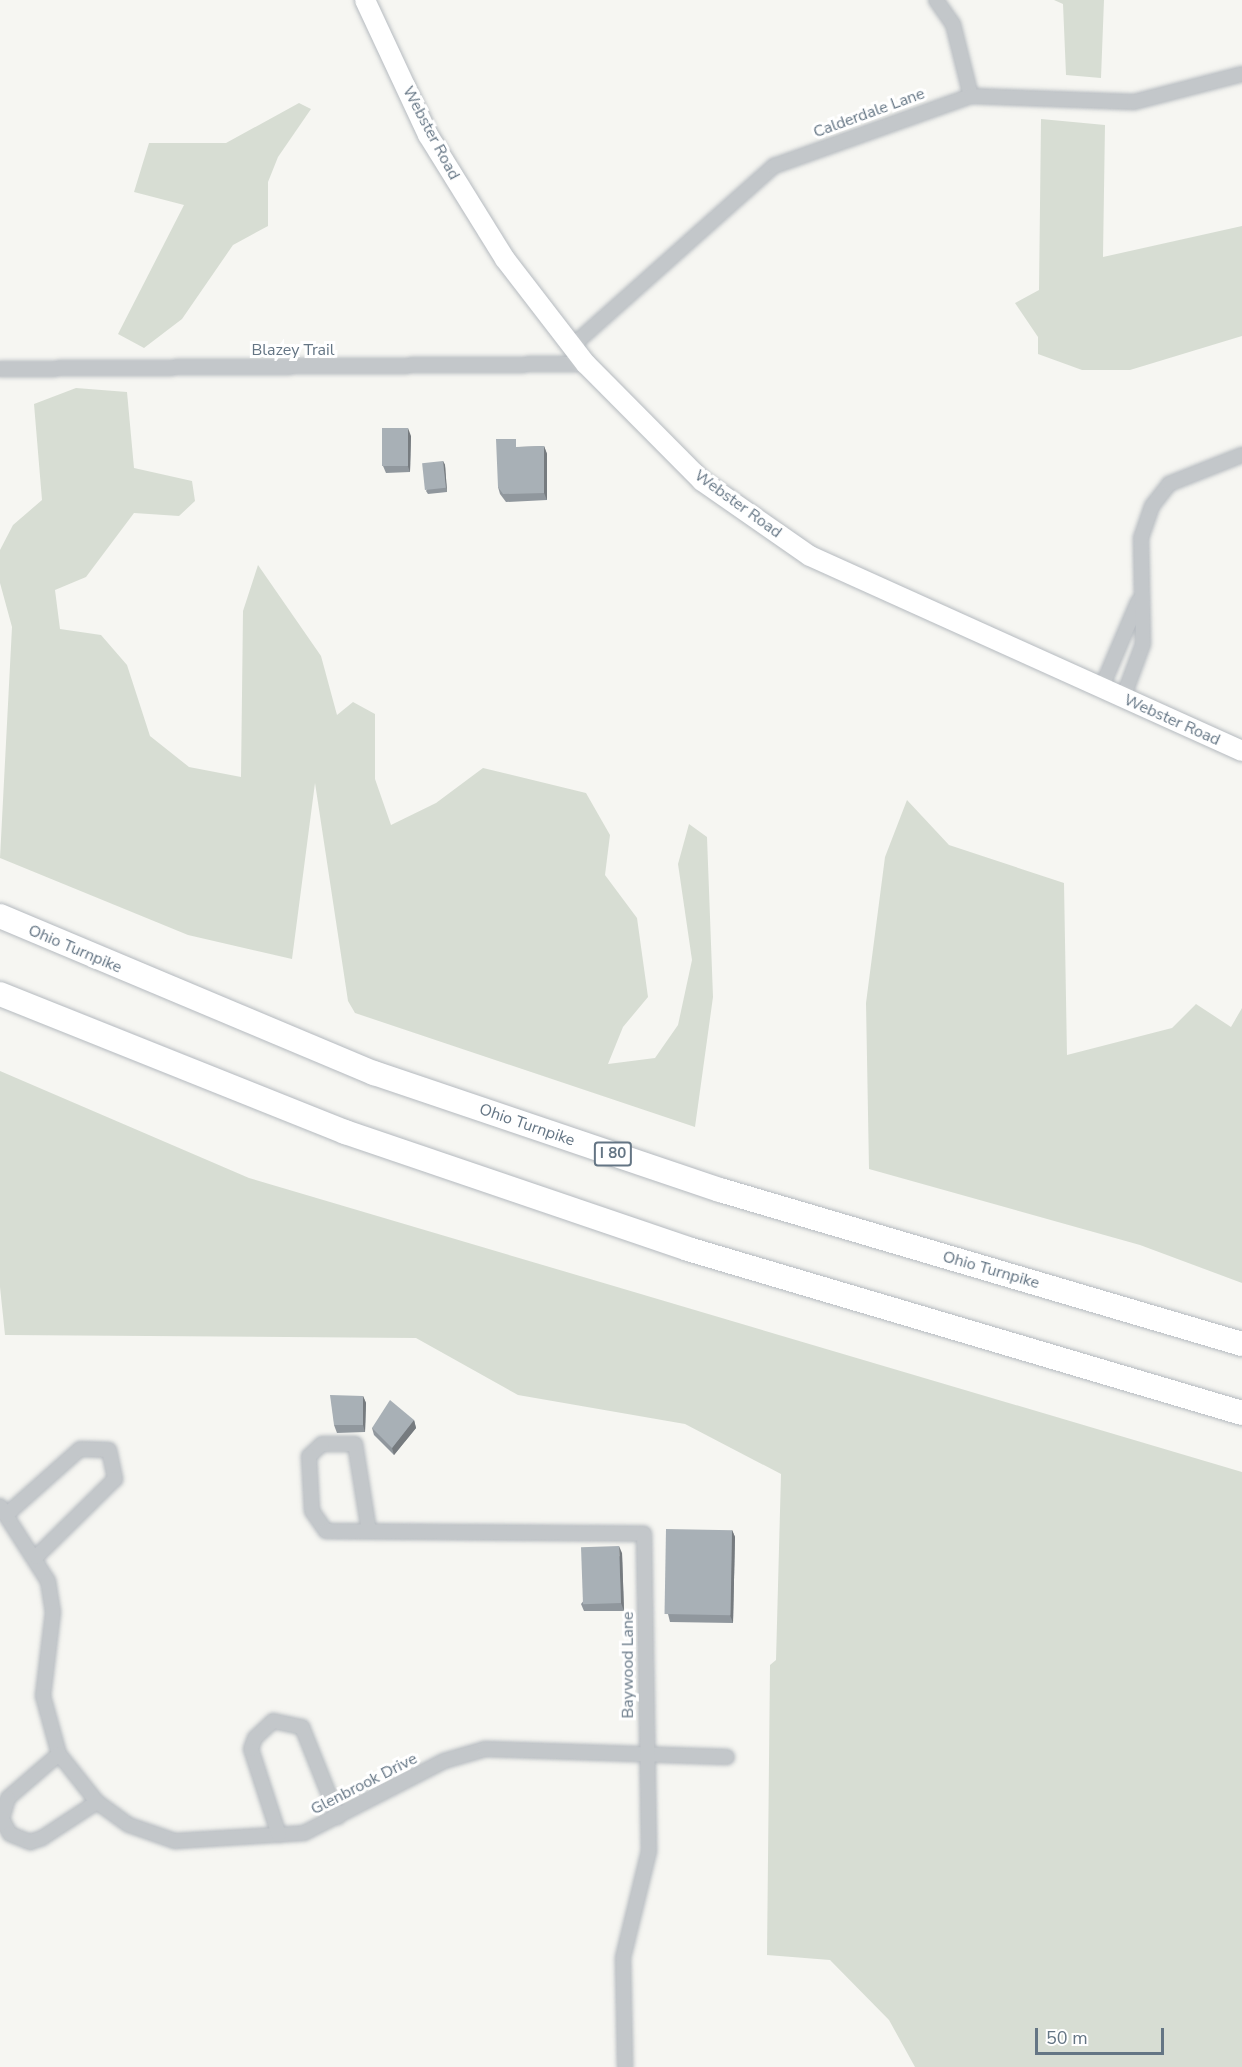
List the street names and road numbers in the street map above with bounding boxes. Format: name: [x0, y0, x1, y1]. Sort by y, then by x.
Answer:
street label: Webster Road: [398, 83, 464, 183]
street label: Calderdale Lane: [811, 84, 927, 142]
street label: Blazey Trail: [251, 340, 335, 360]
street label: Webster Road: [691, 466, 785, 542]
street label: Webster Road: [1121, 690, 1223, 750]
street label: Ohio Turnpike: [25, 921, 125, 977]
street label: Ohio Turnpike: [477, 1100, 577, 1150]
road number: I 80: [594, 1142, 632, 1166]
street label: Ohio Turnpike: [940, 1247, 1042, 1293]
street label: Baywood Lane: [618, 1611, 638, 1719]
street label: Glenbrook Drive: [308, 1749, 420, 1819]

